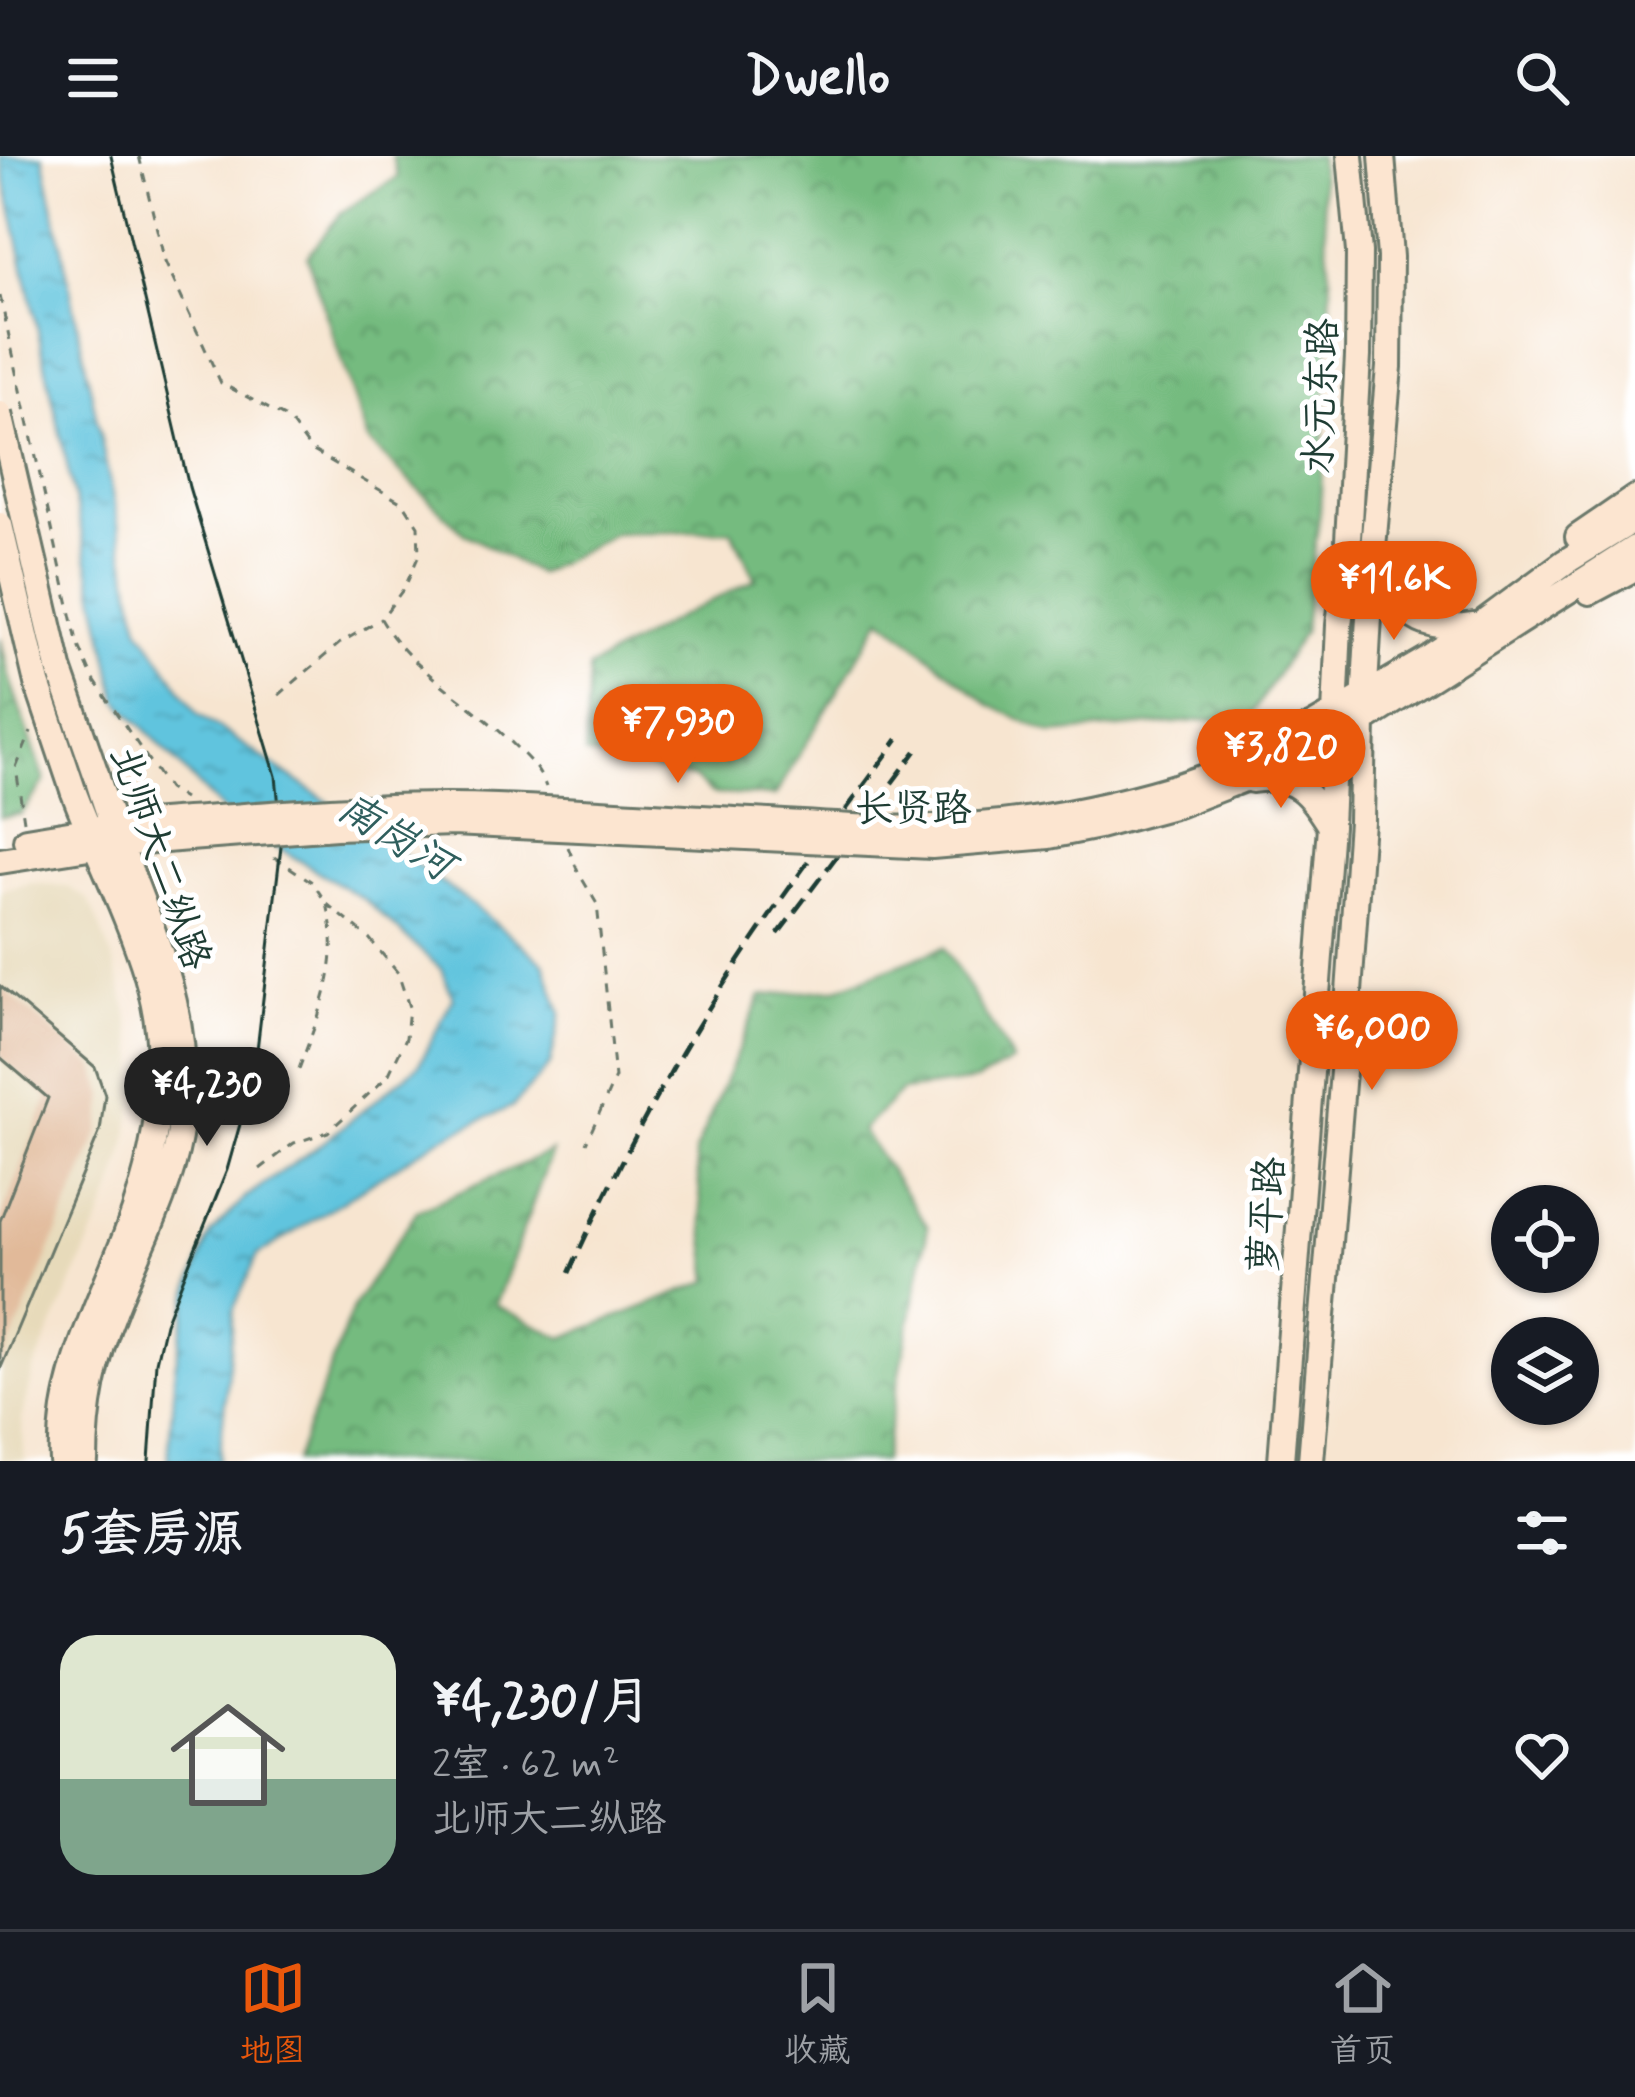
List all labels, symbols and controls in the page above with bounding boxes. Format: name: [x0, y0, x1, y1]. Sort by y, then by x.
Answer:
text: Dwello: [745, 43, 890, 114]
icon: menu: [60, 45, 126, 111]
icon: search: [1509, 45, 1575, 111]
street label: 水元东路: [1294, 317, 1351, 475]
pin: ¥11.6K: [1296, 541, 1492, 643]
text: ¥11.6K: [1338, 554, 1450, 605]
pin: ¥7,930: [580, 684, 776, 786]
text: ¥7,930: [620, 697, 736, 748]
pin: ¥3,820: [1183, 709, 1379, 811]
text: ¥3,820: [1224, 722, 1338, 773]
street label: 北师大二纵路: [96, 739, 221, 977]
water label: 南岗河: [327, 781, 468, 898]
street label: 长贤路: [854, 785, 972, 836]
pin: ¥6,000: [1274, 991, 1470, 1093]
text: ¥6,000: [1313, 1004, 1431, 1055]
pin: ¥4,230: [109, 1047, 305, 1149]
text: ¥4,230: [151, 1060, 263, 1111]
street label: 萝平路: [1239, 1155, 1298, 1275]
map controls: [1491, 1185, 1599, 1425]
button: locate: [1491, 1185, 1599, 1293]
button: layers: [1491, 1317, 1599, 1425]
icon: filters: [1509, 1500, 1575, 1566]
text: 5套房源: [60, 1503, 244, 1569]
text: ¥4,230/月: [432, 1670, 652, 1736]
icon: home: [156, 1683, 300, 1827]
icon: heart: [1509, 1722, 1575, 1788]
text: 2室 · 62 m²: [432, 1740, 620, 1791]
text: 北师大二纵路: [432, 1795, 666, 1846]
tab: 地图: [240, 1955, 306, 2074]
tab: 收藏: [785, 1955, 851, 2074]
tab: 首页: [1330, 1955, 1396, 2074]

